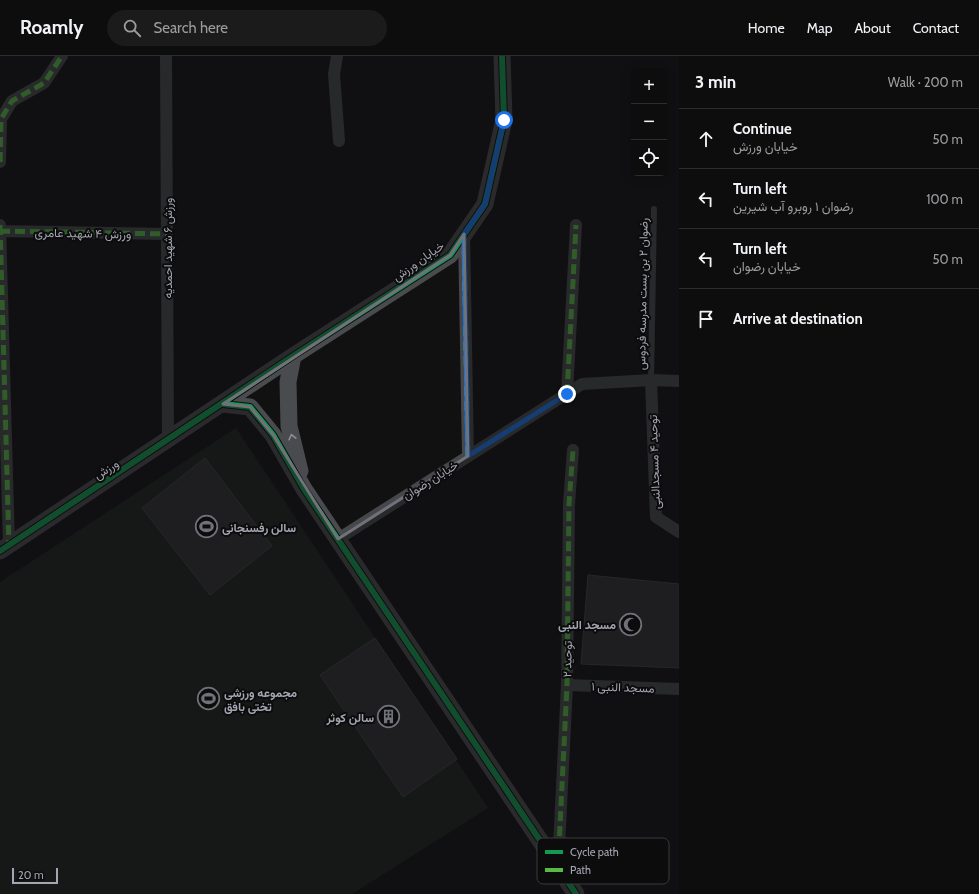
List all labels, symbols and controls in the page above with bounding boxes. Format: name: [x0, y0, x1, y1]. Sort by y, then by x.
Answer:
search box: [107, 10, 387, 46]
text: Roamly: [20, 16, 83, 39]
icon: search: [121, 17, 143, 39]
text: Search here: [153, 19, 228, 37]
text: Home: [748, 19, 785, 37]
text: Map: [807, 19, 832, 37]
text: About: [854, 19, 891, 37]
text: Contact: [913, 19, 959, 37]
map controls: [631, 68, 667, 176]
button: +: [631, 68, 667, 104]
text: 3 min: [695, 72, 736, 92]
text: Walk · 200 m: [888, 74, 963, 90]
button: −: [631, 104, 667, 140]
route start: [495, 111, 513, 129]
text: Continue: [733, 120, 792, 138]
icon: ahead: [695, 128, 717, 150]
text: 50 m: [933, 131, 963, 147]
text: خیابان ورزش: [733, 138, 798, 154]
button: locate: [631, 140, 667, 176]
text: Turn left: [733, 180, 787, 198]
icon: left: [695, 188, 717, 210]
text: 100 m: [926, 191, 963, 207]
street label: ورزش ۶ شهید احمدیه: [160, 198, 176, 298]
text: رضوان ۱ روبرو آب شیرین: [733, 198, 854, 214]
street label: رضوان ۲ بن بست مدرسه فردوس: [633, 218, 652, 370]
street label: ورزش ۴ شهید عامری: [35, 225, 131, 242]
street label: خیابان ورزش: [389, 238, 447, 285]
text: Turn left: [733, 240, 787, 258]
icon: left: [695, 248, 717, 270]
text: 50 m: [933, 251, 963, 267]
text: خیابان رضوان: [733, 258, 801, 274]
icon: arrive: [695, 308, 717, 330]
text: Arrive at destination: [733, 310, 863, 328]
route end: [558, 385, 576, 403]
street label: توحید ۴ مسجدالنبی: [645, 414, 664, 509]
one-way arrow: [288, 434, 296, 440]
street label: ورزش: [91, 455, 122, 483]
street label: خیابان رضوان: [400, 457, 461, 504]
sports icon: سالن رفسنجانی: [194, 514, 220, 540]
place label: سالن رفسنجانی: [222, 520, 297, 536]
mosque icon: مسجد النبی: [618, 611, 644, 637]
place label: مسجد النبی: [558, 617, 616, 632]
street label: توحید ۲: [559, 640, 576, 678]
street label: مسجد النبی ۱: [591, 678, 655, 697]
place label: مجموعه ورزشی تختی بافق: [224, 685, 298, 714]
sports icon: مجموعه ورزشی تختی بافق: [195, 686, 221, 712]
building icon: سالن کوثر: [376, 704, 402, 730]
place label: سالن کوثر: [326, 710, 374, 726]
legend: [537, 838, 669, 884]
text: Cycle path: [570, 845, 619, 859]
text: Path: [570, 863, 591, 877]
scale bar: [12, 866, 58, 885]
text: 20 m: [18, 868, 44, 882]

